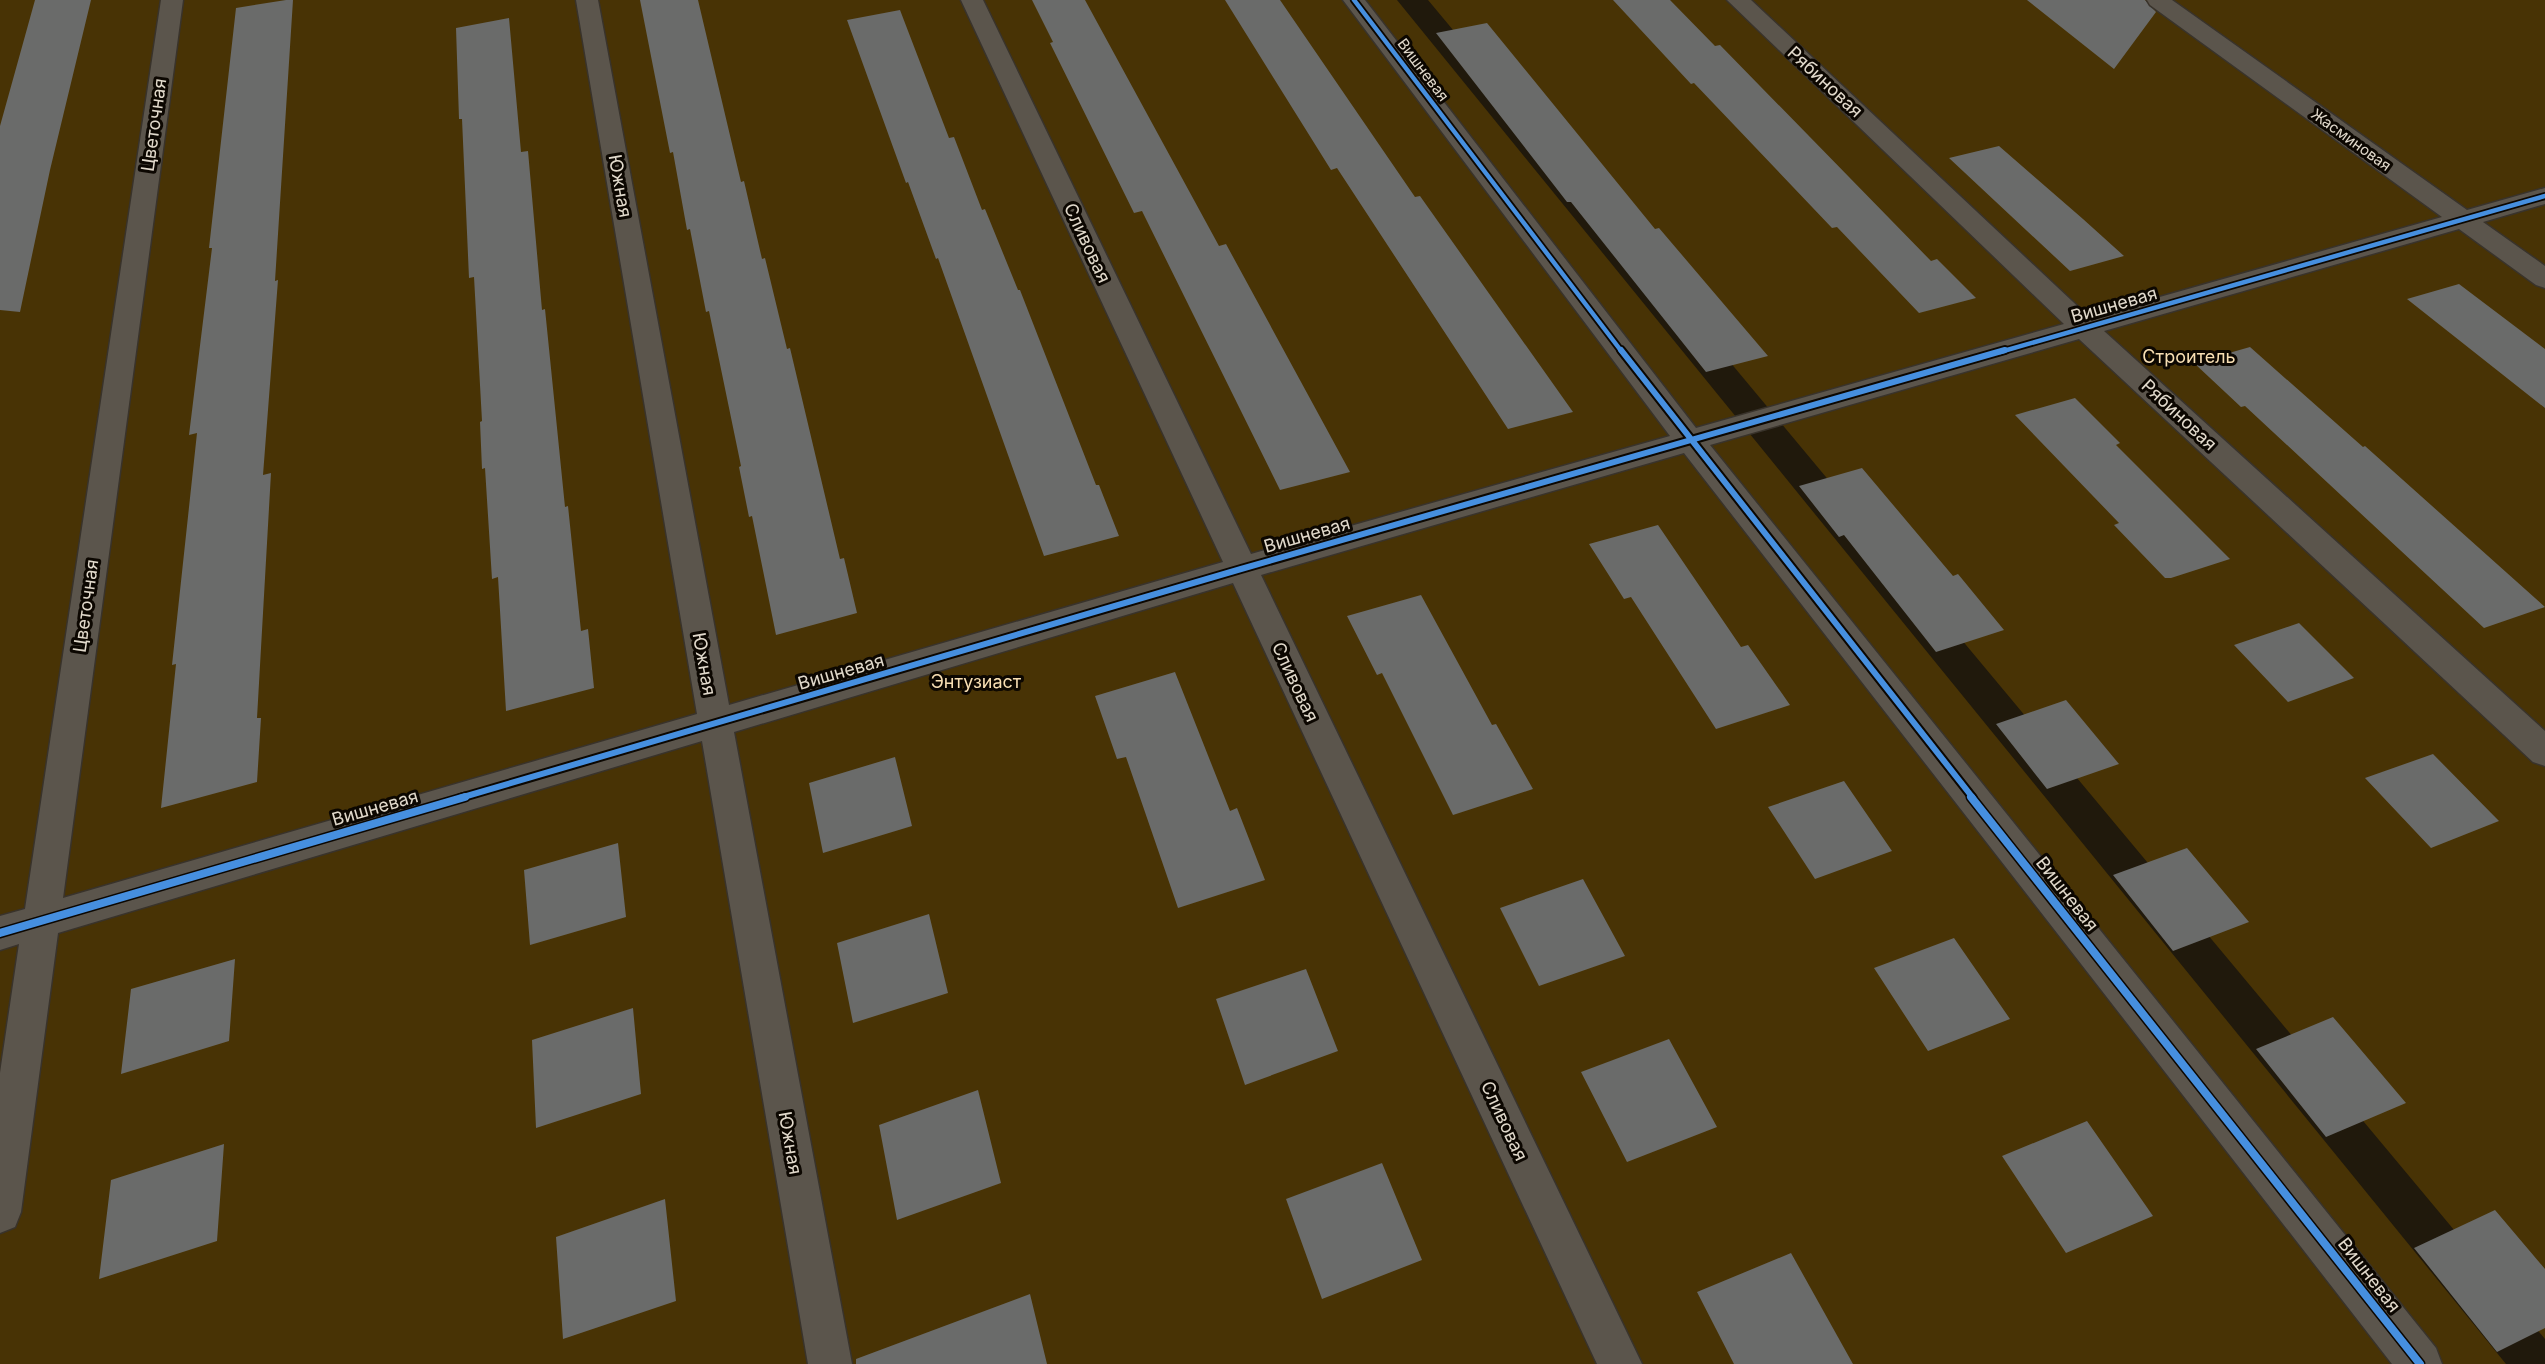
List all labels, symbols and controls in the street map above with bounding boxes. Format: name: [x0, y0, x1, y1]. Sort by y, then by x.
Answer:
street label: Вишневая: [1394, 34, 1453, 105]
street label: Рябиновая: [1784, 42, 1867, 122]
street label: Цветочная: [137, 77, 170, 173]
street label: Жасминовая: [2308, 104, 2395, 175]
street label: Южная: [605, 153, 636, 219]
street label: Сливовая: [1060, 200, 1115, 286]
street label: Вишневая: [2068, 282, 2159, 327]
park label: Строитель: [2142, 346, 2236, 367]
street label: Рябиновая: [2138, 375, 2221, 455]
street label: Вишневая: [1261, 512, 1352, 557]
street label: Цветочная: [69, 558, 102, 654]
street label: Южная: [689, 631, 720, 697]
street label: Сливовая: [1268, 639, 1323, 725]
street label: Вишневая: [795, 649, 886, 694]
park label: Энтузиаст: [931, 671, 1022, 692]
street label: Вишневая: [329, 785, 420, 830]
street label: Вишневая: [2032, 852, 2103, 935]
street label: Сливовая: [1477, 1078, 1532, 1164]
street label: Южная: [775, 1110, 806, 1176]
street label: Вишневая: [2334, 1233, 2405, 1316]

